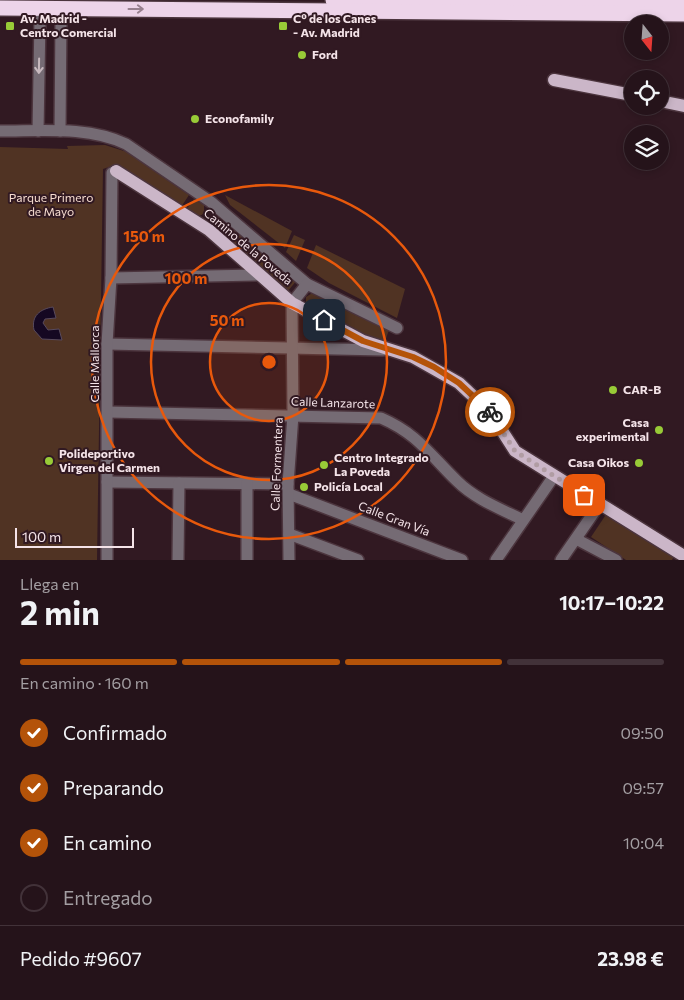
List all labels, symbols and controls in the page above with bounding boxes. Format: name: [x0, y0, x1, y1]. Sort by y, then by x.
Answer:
one-way arrow: [128, 4, 144, 14]
place label: Av. Madrid - Centro Comercial: [20, 11, 116, 39]
place label: Cº de los Canes - Av. Madrid: [293, 11, 377, 39]
north arrow: [624, 15, 669, 60]
map controls: [624, 15, 669, 170]
marker: Av. Madrid - Centro Comercial: [4, 20, 16, 32]
marker: Cº de los Canes - Av. Madrid: [277, 20, 289, 32]
place label: Ford: [312, 47, 338, 61]
marker: Ford: [296, 49, 308, 61]
one-way arrow: [34, 58, 44, 74]
button: locate: [624, 70, 669, 115]
place label: Econofamily: [205, 111, 274, 125]
marker: Econofamily: [189, 113, 201, 125]
button: layers: [624, 125, 669, 170]
park label: Parque Primero de Mayo: [9, 190, 93, 218]
street label: Camino de la Poveda: [201, 205, 296, 287]
text: 150 m: [123, 227, 165, 245]
text: 100 m: [165, 269, 207, 287]
pin: [303, 299, 345, 341]
icon: home: [310, 306, 338, 334]
text: 50 m: [210, 311, 244, 329]
street label: Calle Mallorca: [87, 326, 101, 402]
centre of rings: [260, 353, 278, 371]
place label: CAR-B: [623, 382, 661, 396]
marker: CAR-B: [607, 384, 619, 396]
courier: [465, 387, 515, 437]
street label: Calle Lanzarote: [291, 394, 375, 410]
icon: bike: [476, 398, 504, 426]
place label: Casa experimental: [576, 415, 649, 443]
street label: Calle Formentera: [267, 417, 285, 511]
marker: Casa experimental: [653, 424, 665, 436]
place label: Polideportivo Virgen del Carmen: [59, 446, 160, 474]
place label: Centro Integrado La Poveda: [334, 450, 429, 478]
marker: Polideportivo Virgen del Carmen: [43, 455, 55, 467]
place label: Casa Oikos: [568, 455, 629, 469]
marker: Casa Oikos: [633, 457, 645, 469]
marker: Centro Integrado La Poveda: [318, 459, 330, 471]
pin: [563, 474, 605, 516]
place label: Policía Local: [314, 479, 383, 493]
marker: Policía Local: [298, 481, 310, 493]
icon: bag: [570, 481, 598, 509]
street label: Calle Gran Vía: [357, 498, 432, 538]
scale bar: [15, 525, 134, 548]
text: 100 m: [22, 528, 61, 545]
text: Llega en: [20, 574, 79, 593]
text: 10:17–10:22: [559, 591, 664, 614]
text: 2 min: [20, 592, 100, 632]
text: En camino · 160 m: [20, 673, 149, 692]
icon: check: [20, 719, 48, 747]
text: Confirmado: [63, 721, 167, 744]
text: 09:50: [620, 723, 664, 742]
icon: check: [20, 774, 48, 802]
text: Preparando: [63, 776, 164, 799]
text: 09:57: [622, 778, 664, 797]
icon: check: [20, 829, 48, 857]
text: En camino: [63, 831, 152, 854]
text: 10:04: [623, 833, 664, 852]
text: Entregado: [63, 886, 153, 909]
text: Pedido #9607: [20, 947, 142, 970]
text: 23.98 €: [597, 947, 664, 970]

